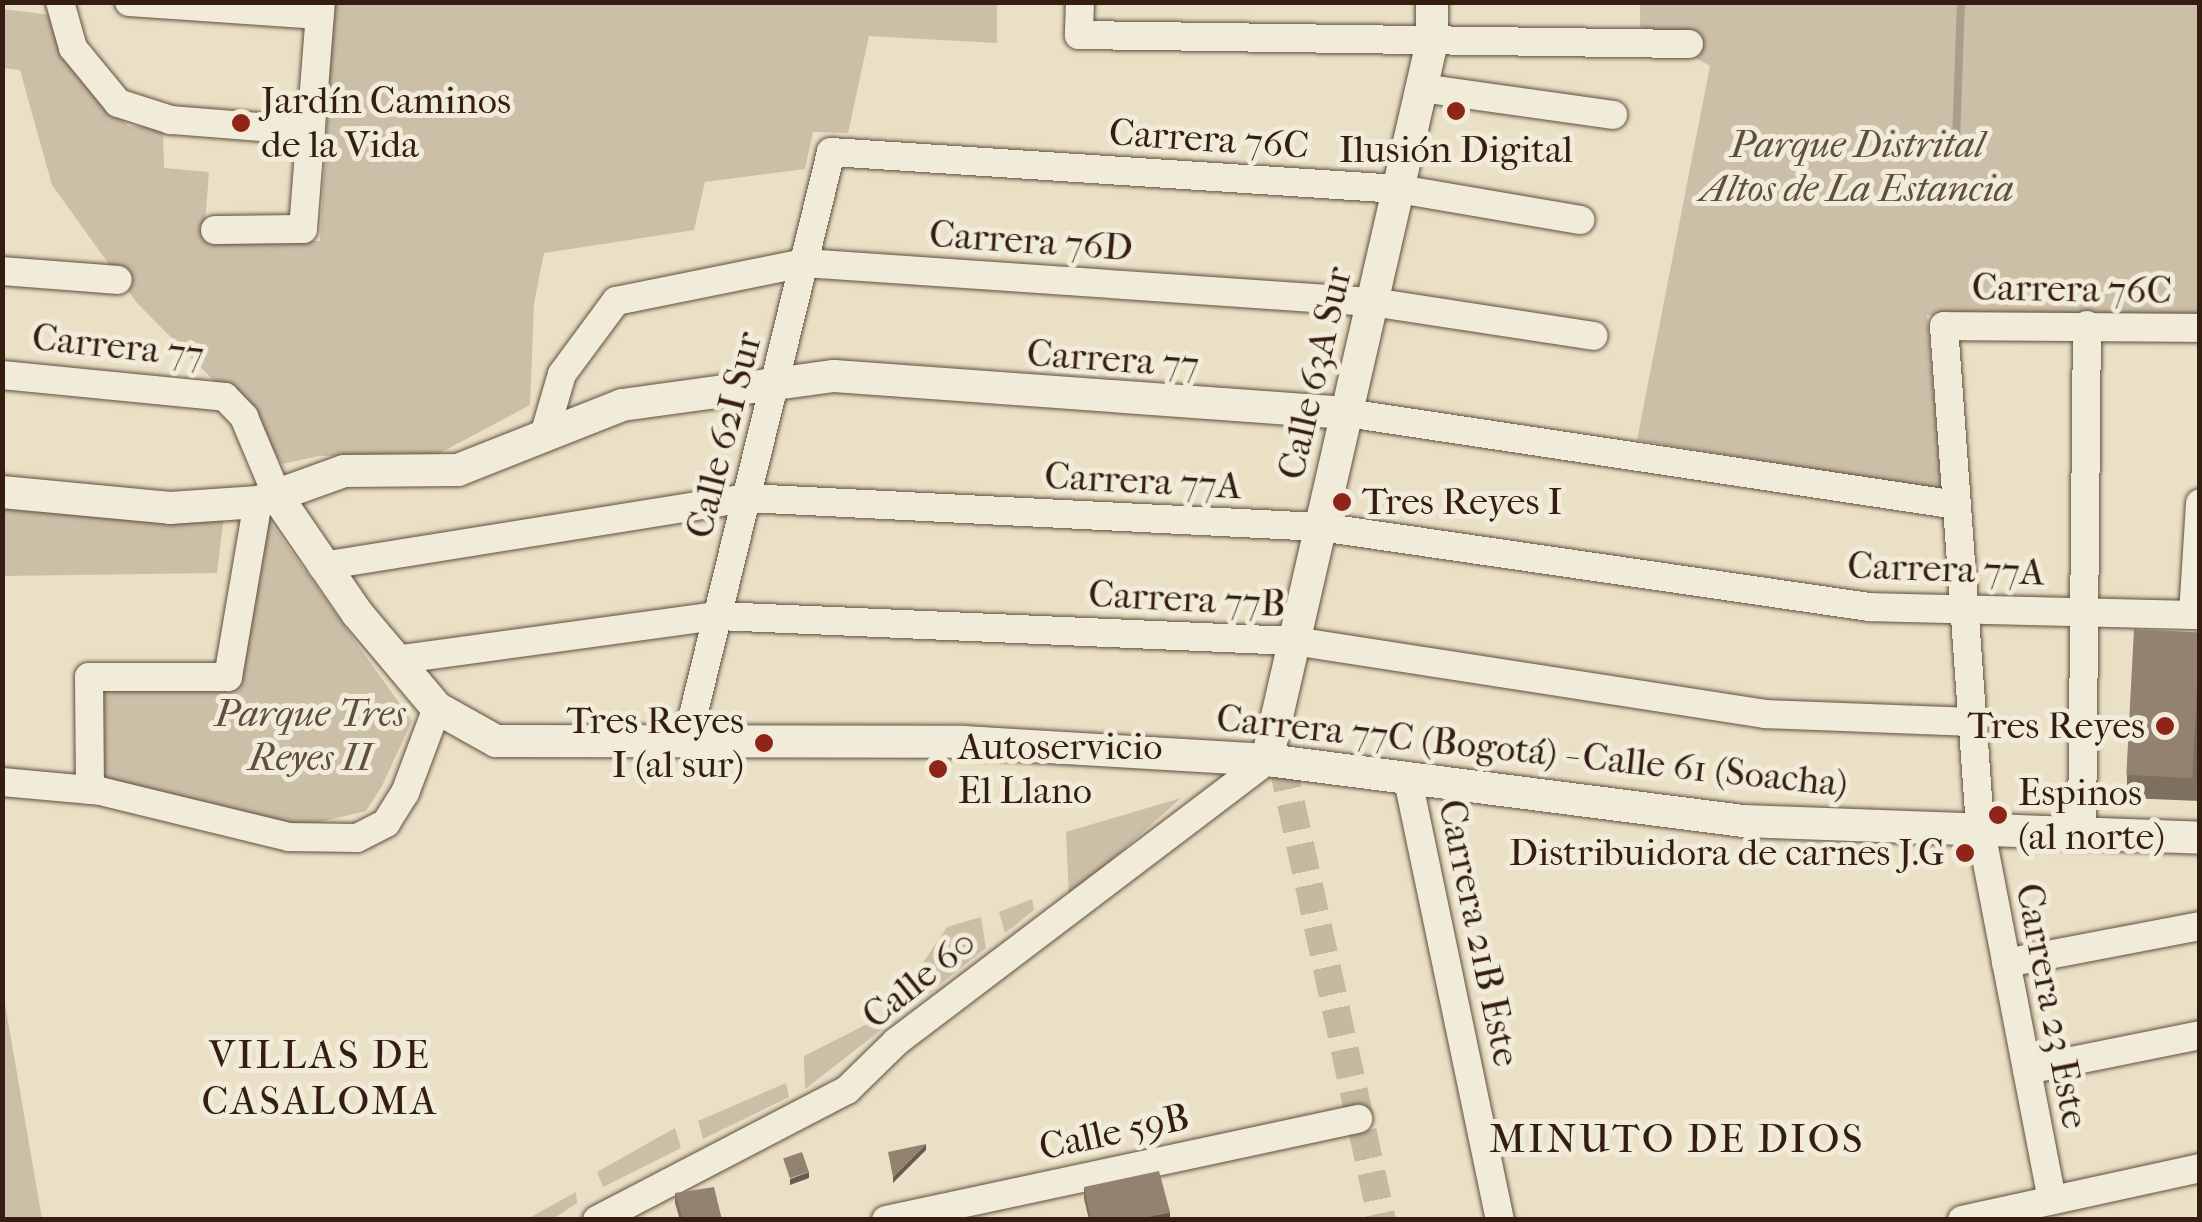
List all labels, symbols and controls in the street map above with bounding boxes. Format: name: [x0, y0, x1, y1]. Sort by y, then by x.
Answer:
place label: Jardín Caminos de la Vida: [261, 78, 511, 168]
marker: Ilusión Digital: [1445, 100, 1467, 122]
street label: Carrera 76C: [1107, 109, 1311, 169]
marker: Jardín Caminos de la Vida: [230, 112, 252, 134]
park label: Parque Distrital Altos de La Estancia: [1700, 122, 2014, 212]
place label: Ilusión Digital: [1339, 127, 1573, 173]
street label: Carrera 76D: [928, 211, 1134, 271]
street label: Calle 63A Sur: [1268, 262, 1362, 484]
street label: Carrera 76C: [1971, 264, 2173, 314]
street label: Carrera 77: [30, 314, 206, 378]
street label: Calle 62I Sur: [676, 327, 772, 543]
street label: Carrera 77: [1025, 330, 1201, 388]
street label: Carrera 77A: [1043, 453, 1243, 509]
place label: Tres Reyes I: [1362, 479, 1562, 525]
marker: Tres Reyes I: [1331, 491, 1353, 513]
street label: Carrera 77A: [1847, 543, 2045, 595]
street label: Carrera 77B: [1087, 571, 1287, 627]
park label: Parque Tres Reyes II: [215, 691, 405, 781]
street label: Carrera 77C (Bogotá) - Calle 61 (Soacha): [1214, 695, 1850, 807]
place label: Tres Reyes I (al sur): [567, 698, 744, 788]
place label: Tres Reyes: [1968, 703, 2145, 749]
marker: Tres Reyes: [2154, 715, 2176, 737]
place label: Autoservicio El Llano: [958, 724, 1162, 814]
marker: Tres Reyes I (al sur): [753, 732, 775, 754]
marker: Autoservicio El Llano: [927, 758, 949, 780]
place label: Espinos (al norte): [2018, 770, 2165, 859]
street label: Carrera 21B Este: [1428, 795, 1530, 1071]
marker: Espinos (al norte): [1987, 804, 2009, 826]
place label: Distribuidora de carnes J.G: [1509, 830, 1945, 876]
marker: Distribuidora de carnes J.G: [1954, 842, 1976, 864]
street label: Carrera 23 Este: [2006, 880, 2098, 1132]
street label: Calle 60: [853, 920, 985, 1038]
district label: VILLAS DE CASALOMA: [201, 1031, 439, 1125]
street label: Calle 59B: [1035, 1094, 1193, 1170]
district label: MINUTO DE DIOS: [1489, 1115, 1865, 1163]

